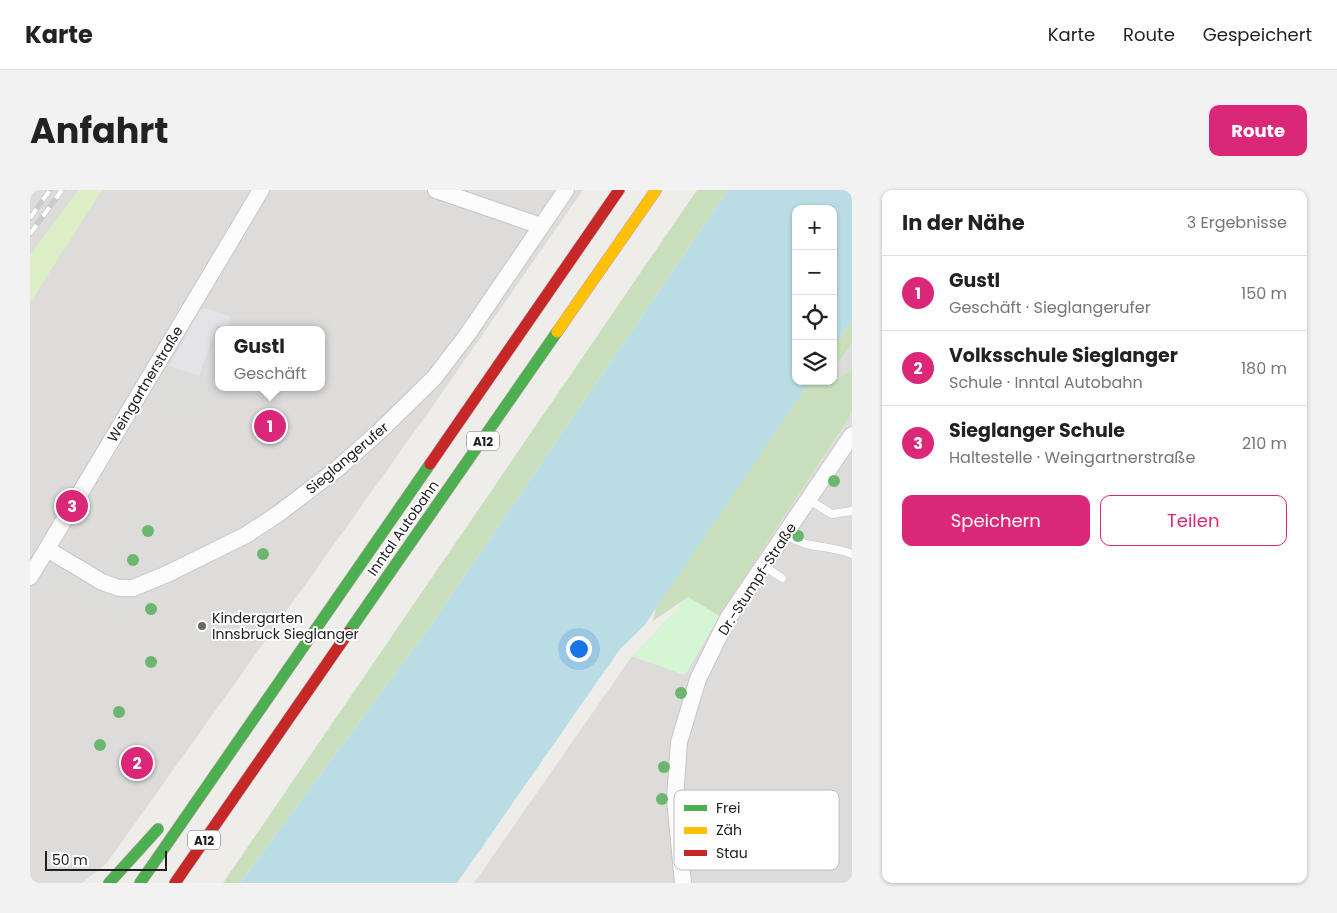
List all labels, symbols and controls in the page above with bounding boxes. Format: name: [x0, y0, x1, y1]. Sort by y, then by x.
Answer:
text: Karte: [25, 18, 93, 51]
text: Karte: [1048, 22, 1095, 47]
text: Route: [1123, 22, 1175, 47]
text: Gespeichert: [1203, 22, 1312, 47]
button: Route: [1209, 105, 1307, 156]
text: Anfahrt: [30, 106, 169, 155]
map controls: [792, 205, 837, 385]
button: +: [792, 205, 837, 250]
text: In der Nähe: [902, 208, 1025, 237]
text: 3 Ergebnisse: [1187, 211, 1287, 234]
button: −: [792, 250, 837, 295]
text: Gustl: [949, 267, 1000, 294]
text: 1: [915, 282, 921, 305]
text: 150 m: [1241, 282, 1287, 305]
button: locate: [792, 295, 837, 340]
text: Geschäft · Sieglangerufer: [949, 296, 1151, 319]
street label: Weingartnerstraße: [102, 322, 188, 446]
popup: [215, 326, 325, 391]
text: Gustl: [234, 333, 285, 360]
button: layers: [792, 340, 837, 385]
text: Volksschule Sieglanger: [949, 342, 1178, 369]
text: 2: [913, 357, 923, 380]
text: 180 m: [1241, 357, 1287, 380]
text: Geschäft: [234, 362, 306, 385]
text: Schule · Inntal Autobahn: [949, 371, 1143, 394]
pin: 1: [254, 407, 286, 445]
street label: Sieglangerufer: [301, 417, 393, 499]
text: Sieglanger Schule: [949, 417, 1125, 444]
road number: A12: [467, 432, 499, 450]
text: 3: [913, 432, 923, 455]
text: 210 m: [1242, 432, 1287, 455]
text: Haltestelle · Weingartnerstraße: [949, 446, 1195, 469]
street label: Inntal Autobahn: [363, 476, 443, 580]
pin: 3: [56, 487, 88, 525]
button: Speichern: [902, 495, 1090, 546]
button: Teilen: [1100, 495, 1287, 546]
street label: Dr.-Stumpf-Straße: [713, 519, 801, 639]
place label: Kindergarten Innsbruck Sieglanger: [212, 608, 359, 644]
marker: Kindergarten Innsbruck Sieglanger: [196, 620, 208, 632]
your location: [566, 636, 592, 662]
pin: 2: [121, 744, 153, 782]
legend: [674, 790, 839, 870]
text: Frei: [716, 798, 740, 818]
text: Zäh: [716, 820, 742, 840]
road number: A12: [188, 830, 220, 850]
text: Stau: [716, 843, 748, 863]
scale bar: [45, 848, 168, 871]
text: 50 m: [52, 850, 88, 870]

